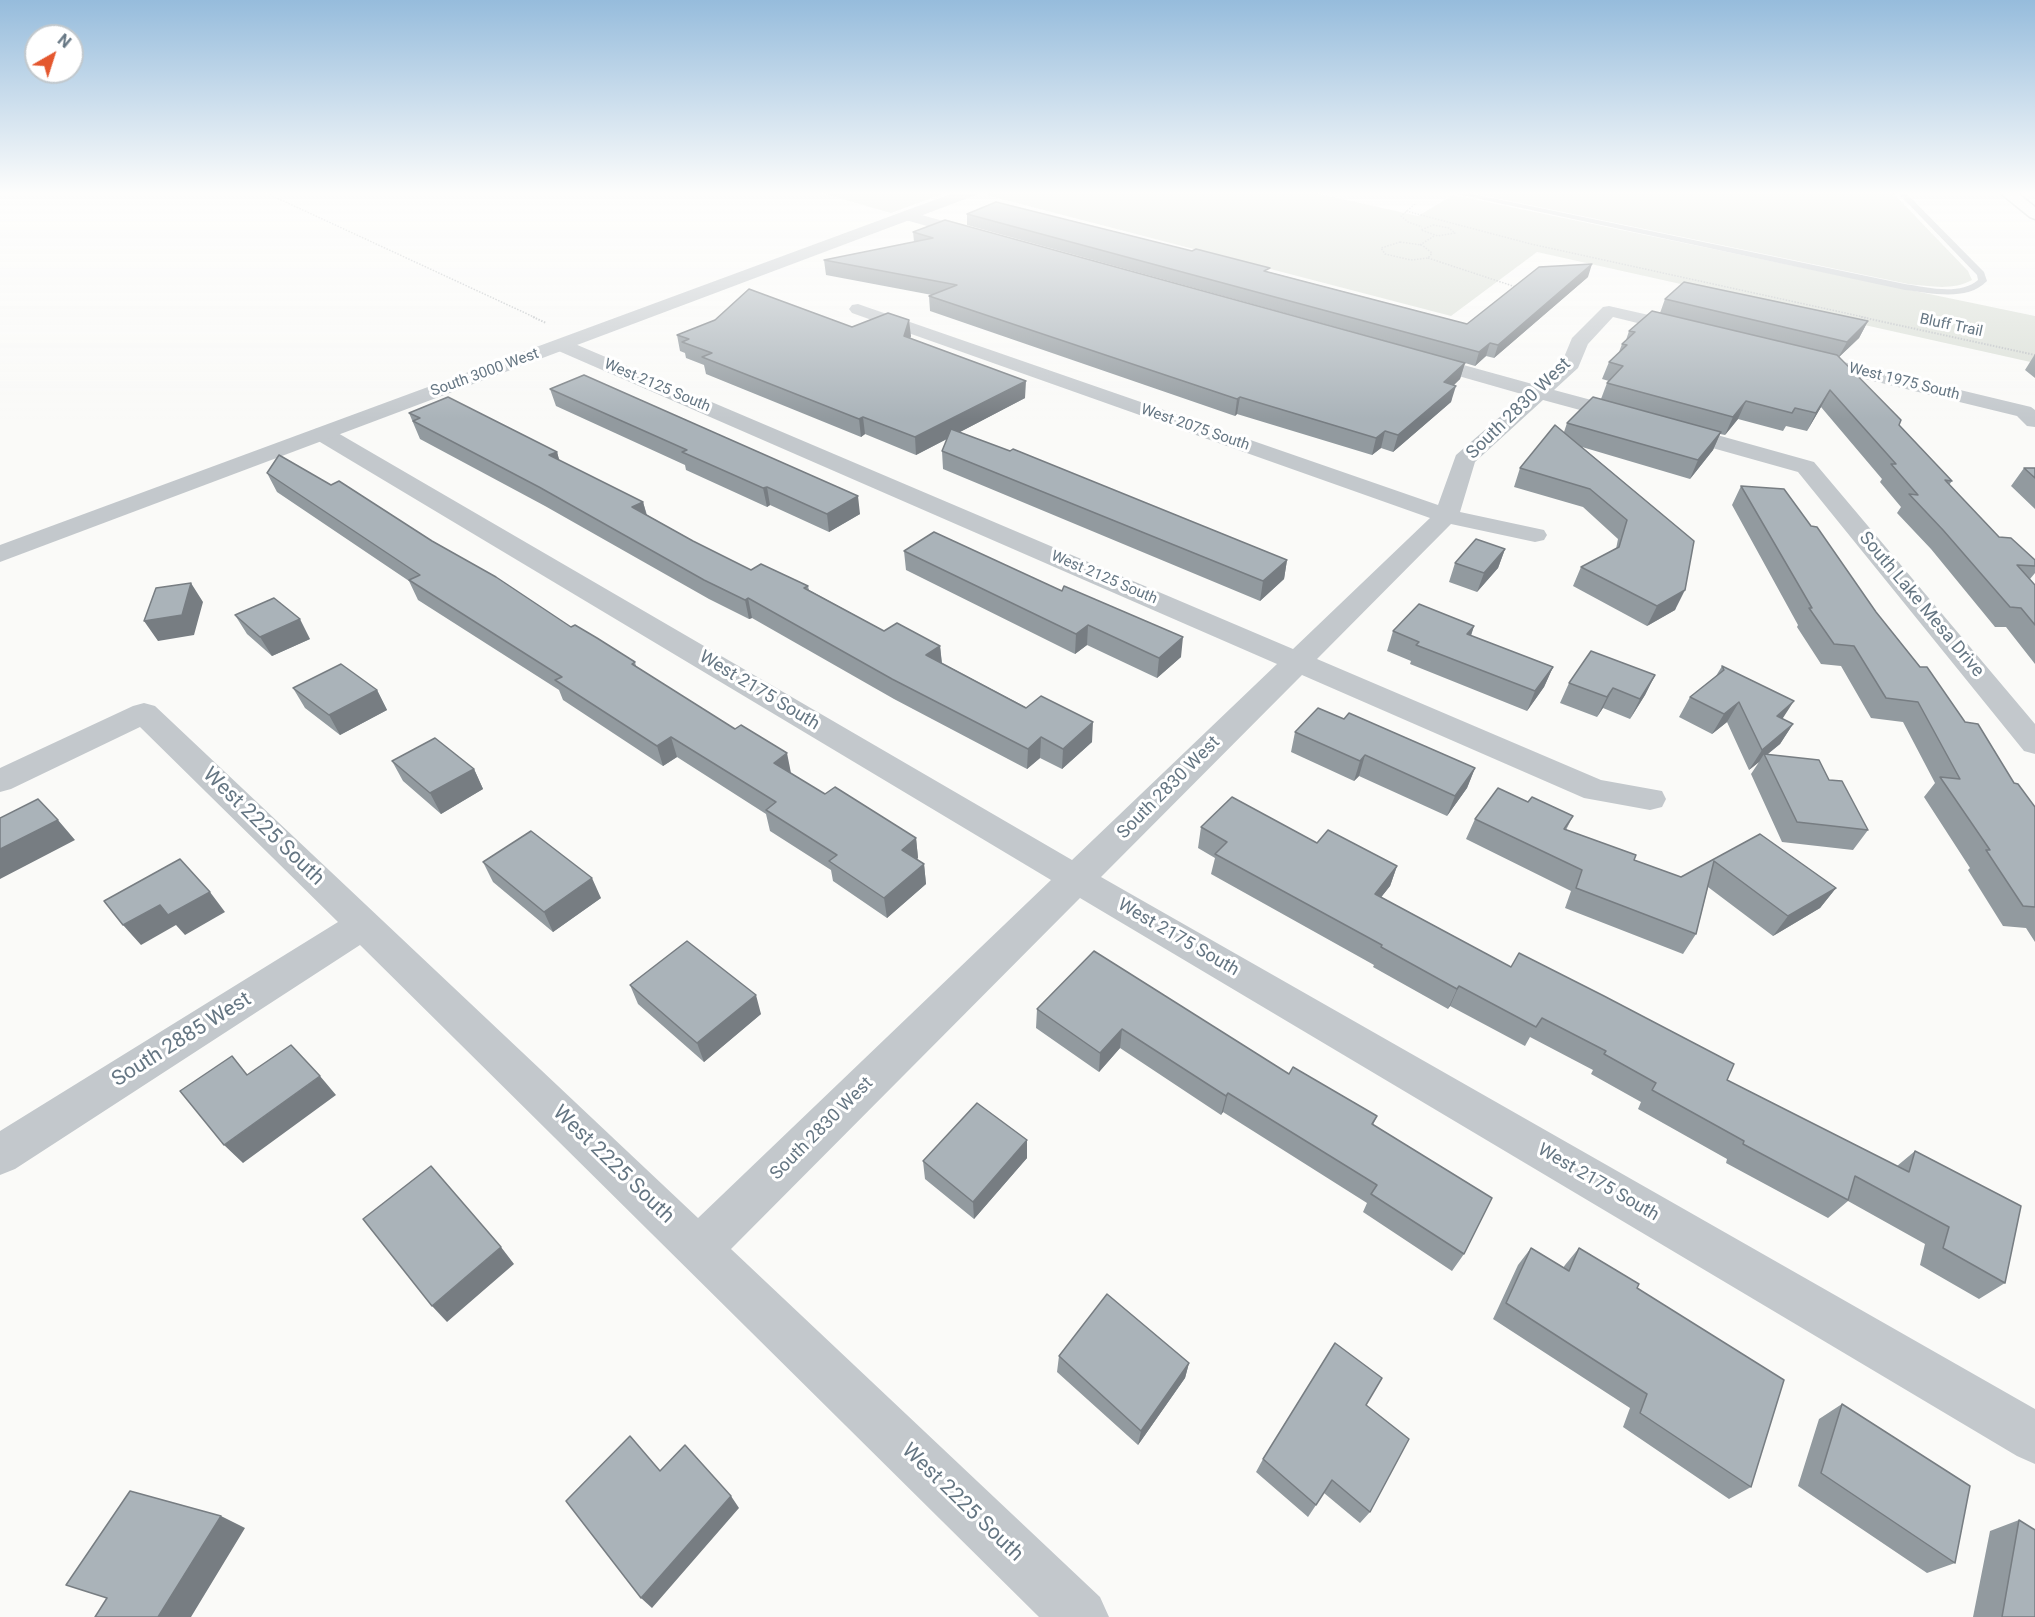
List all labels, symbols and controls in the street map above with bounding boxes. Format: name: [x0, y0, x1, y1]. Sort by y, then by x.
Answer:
north arrow: [24, 24, 84, 84]
text: N: [54, 30, 75, 52]
street label: Bluff Trail: [1918, 311, 1984, 341]
street label: South 3000 West: [428, 345, 542, 401]
street label: South 2830 West: [1462, 354, 1576, 464]
street label: West 2125 South: [601, 355, 713, 417]
street label: West 1975 South: [1847, 360, 1961, 404]
street label: West 2075 South: [1138, 401, 1252, 455]
street label: South Lake Mesa Drive: [1854, 528, 1988, 682]
street label: West 2125 South: [1048, 547, 1160, 609]
street label: West 2175 South: [695, 647, 823, 735]
street label: South 2830 West: [1113, 732, 1225, 844]
street label: West 2225 South: [197, 763, 329, 891]
street label: West 2175 South: [1113, 895, 1243, 981]
street label: South 2885 West: [108, 987, 256, 1093]
street label: South 2830 West: [766, 1073, 878, 1185]
street label: West 2225 South: [547, 1101, 679, 1229]
street label: West 2175 South: [1533, 1140, 1663, 1226]
street label: West 2225 South: [896, 1439, 1028, 1567]

